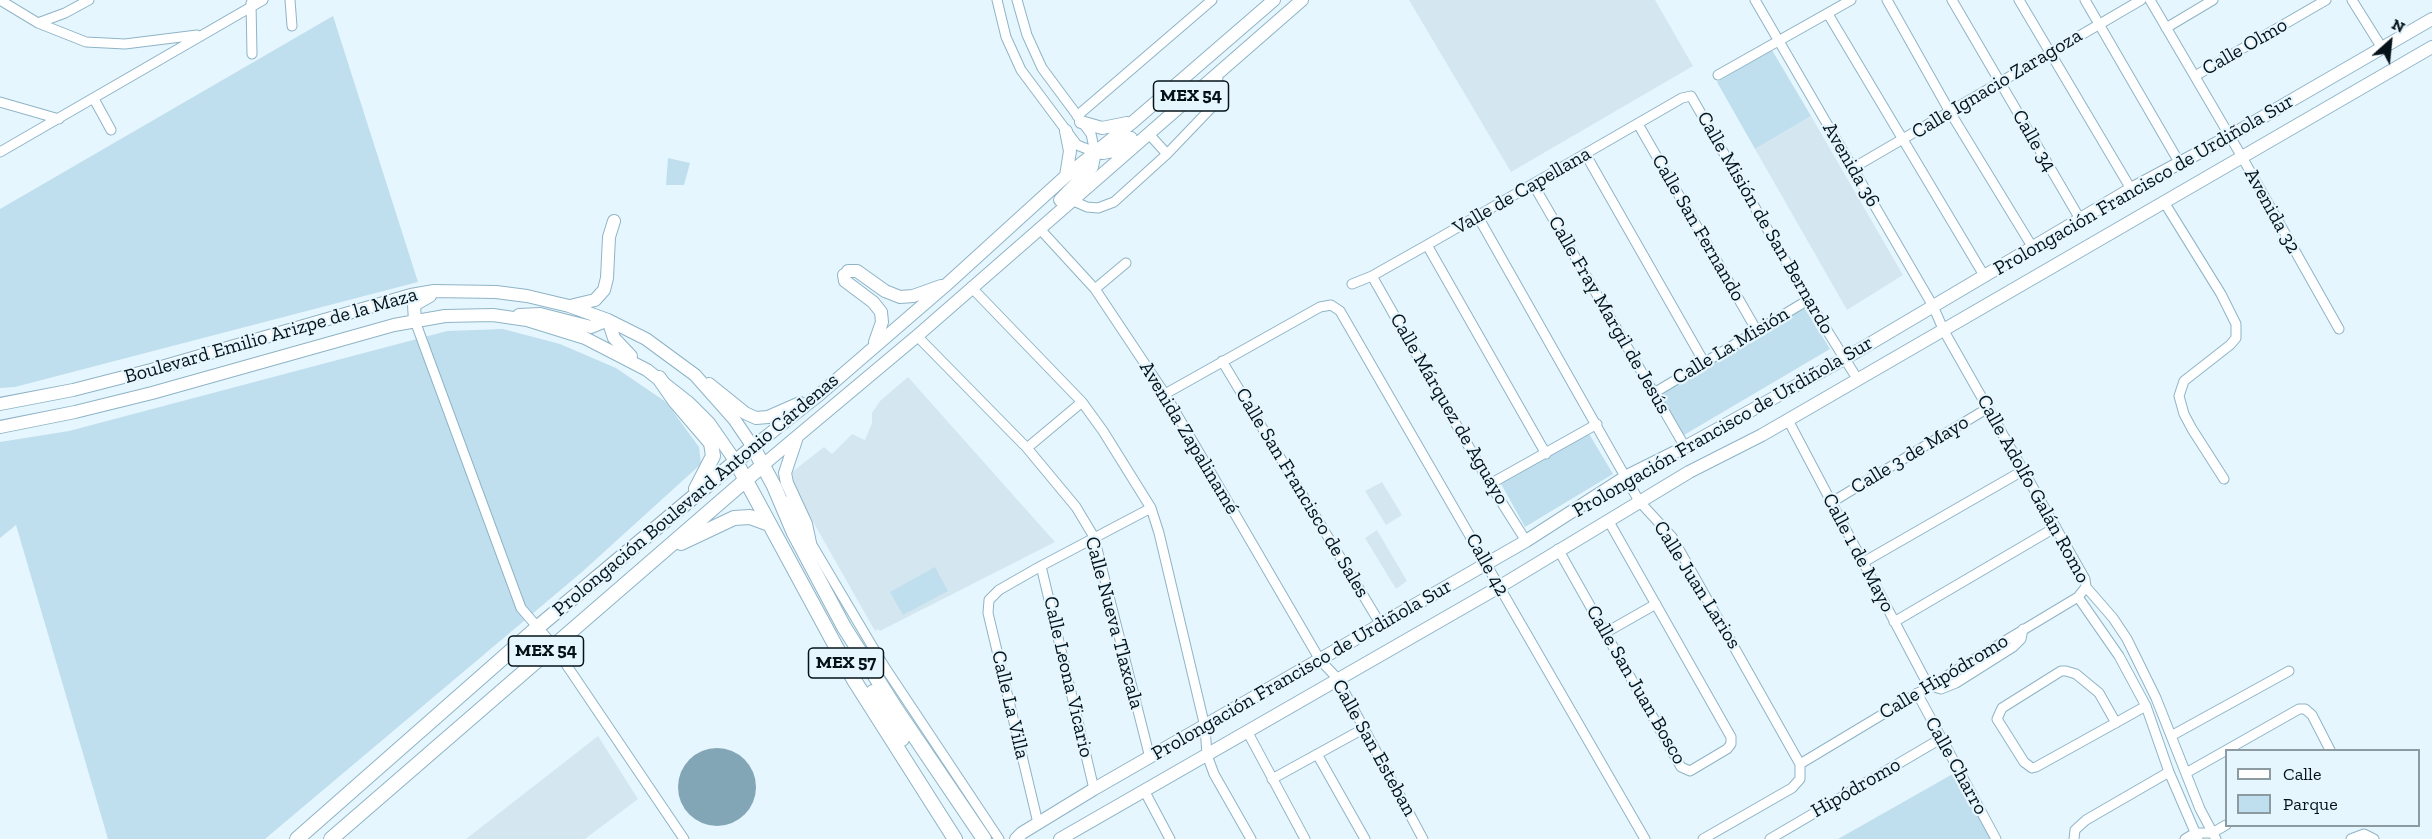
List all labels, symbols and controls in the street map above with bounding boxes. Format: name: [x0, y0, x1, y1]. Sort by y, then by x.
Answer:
north arrow: [2360, 12, 2420, 72]
street label: Calle Olmo: [2198, 13, 2292, 81]
text: N: [2389, 14, 2408, 37]
street label: Calle Ignacio Zaragoza: [1908, 24, 2086, 144]
road number: MEX 54: [1154, 81, 1228, 111]
street label: Prolongación Francisco de Urdiñola Sur: [1990, 89, 2298, 281]
street label: Calle 34: [2007, 106, 2061, 176]
street label: Calle Misión de San Bernardo: [1691, 107, 1839, 339]
street label: Avenida 36: [1817, 118, 1885, 212]
street label: Valle de Capellana: [1449, 142, 1595, 240]
street label: Calle San Fernando: [1646, 150, 1750, 306]
street label: Avenida 32: [2239, 164, 2305, 258]
street label: Calle Fray Margil de Jesús: [1543, 212, 1675, 418]
street label: Boulevard Emilio Arizpe de la Maza: [122, 283, 420, 389]
street label: Calle La Misión: [1668, 302, 1794, 390]
street label: Calle Márquez de Aguayo: [1384, 309, 1514, 509]
street label: Prolongación Francisco de Urdiñola Sur: [1569, 331, 1877, 523]
street label: Avenida Zapalinamé: [1134, 357, 1244, 519]
street label: Prolongación Boulevard Antonio Cárdenas: [548, 368, 844, 622]
street label: Calle San Francisco de Sales: [1230, 384, 1374, 602]
street label: Calle Adolfo Galán Romo: [1971, 391, 2095, 587]
street label: Calle 3 de Mayo: [1847, 410, 1973, 500]
street label: Calle 1 de Mayo: [1817, 489, 1899, 617]
street label: Calle Juan Larios: [1648, 517, 1746, 653]
street label: Calle 42: [1460, 529, 1514, 601]
street label: Calle Nueva Tlaxcala: [1079, 534, 1149, 712]
street label: Prolongación Francisco de Urdiñola Sur: [1148, 574, 1456, 766]
street label: Calle Leona Vicario: [1038, 594, 1098, 760]
street label: Calle San Juan Bosco: [1581, 601, 1691, 769]
street label: Calle Hipódromo: [1875, 629, 2013, 725]
road number: MEX 54: [508, 636, 584, 666]
road number: MEX 57: [808, 648, 884, 678]
street label: Calle La Villa: [986, 648, 1034, 762]
street label: Calle San Esteban: [1327, 675, 1421, 821]
street label: Calle Charro: [1919, 713, 1993, 819]
legend: [2225, 749, 2420, 827]
street label: Hipódromo: [1807, 753, 1905, 823]
text: Calle: [2283, 763, 2321, 785]
text: Parque: [2283, 793, 2338, 815]

